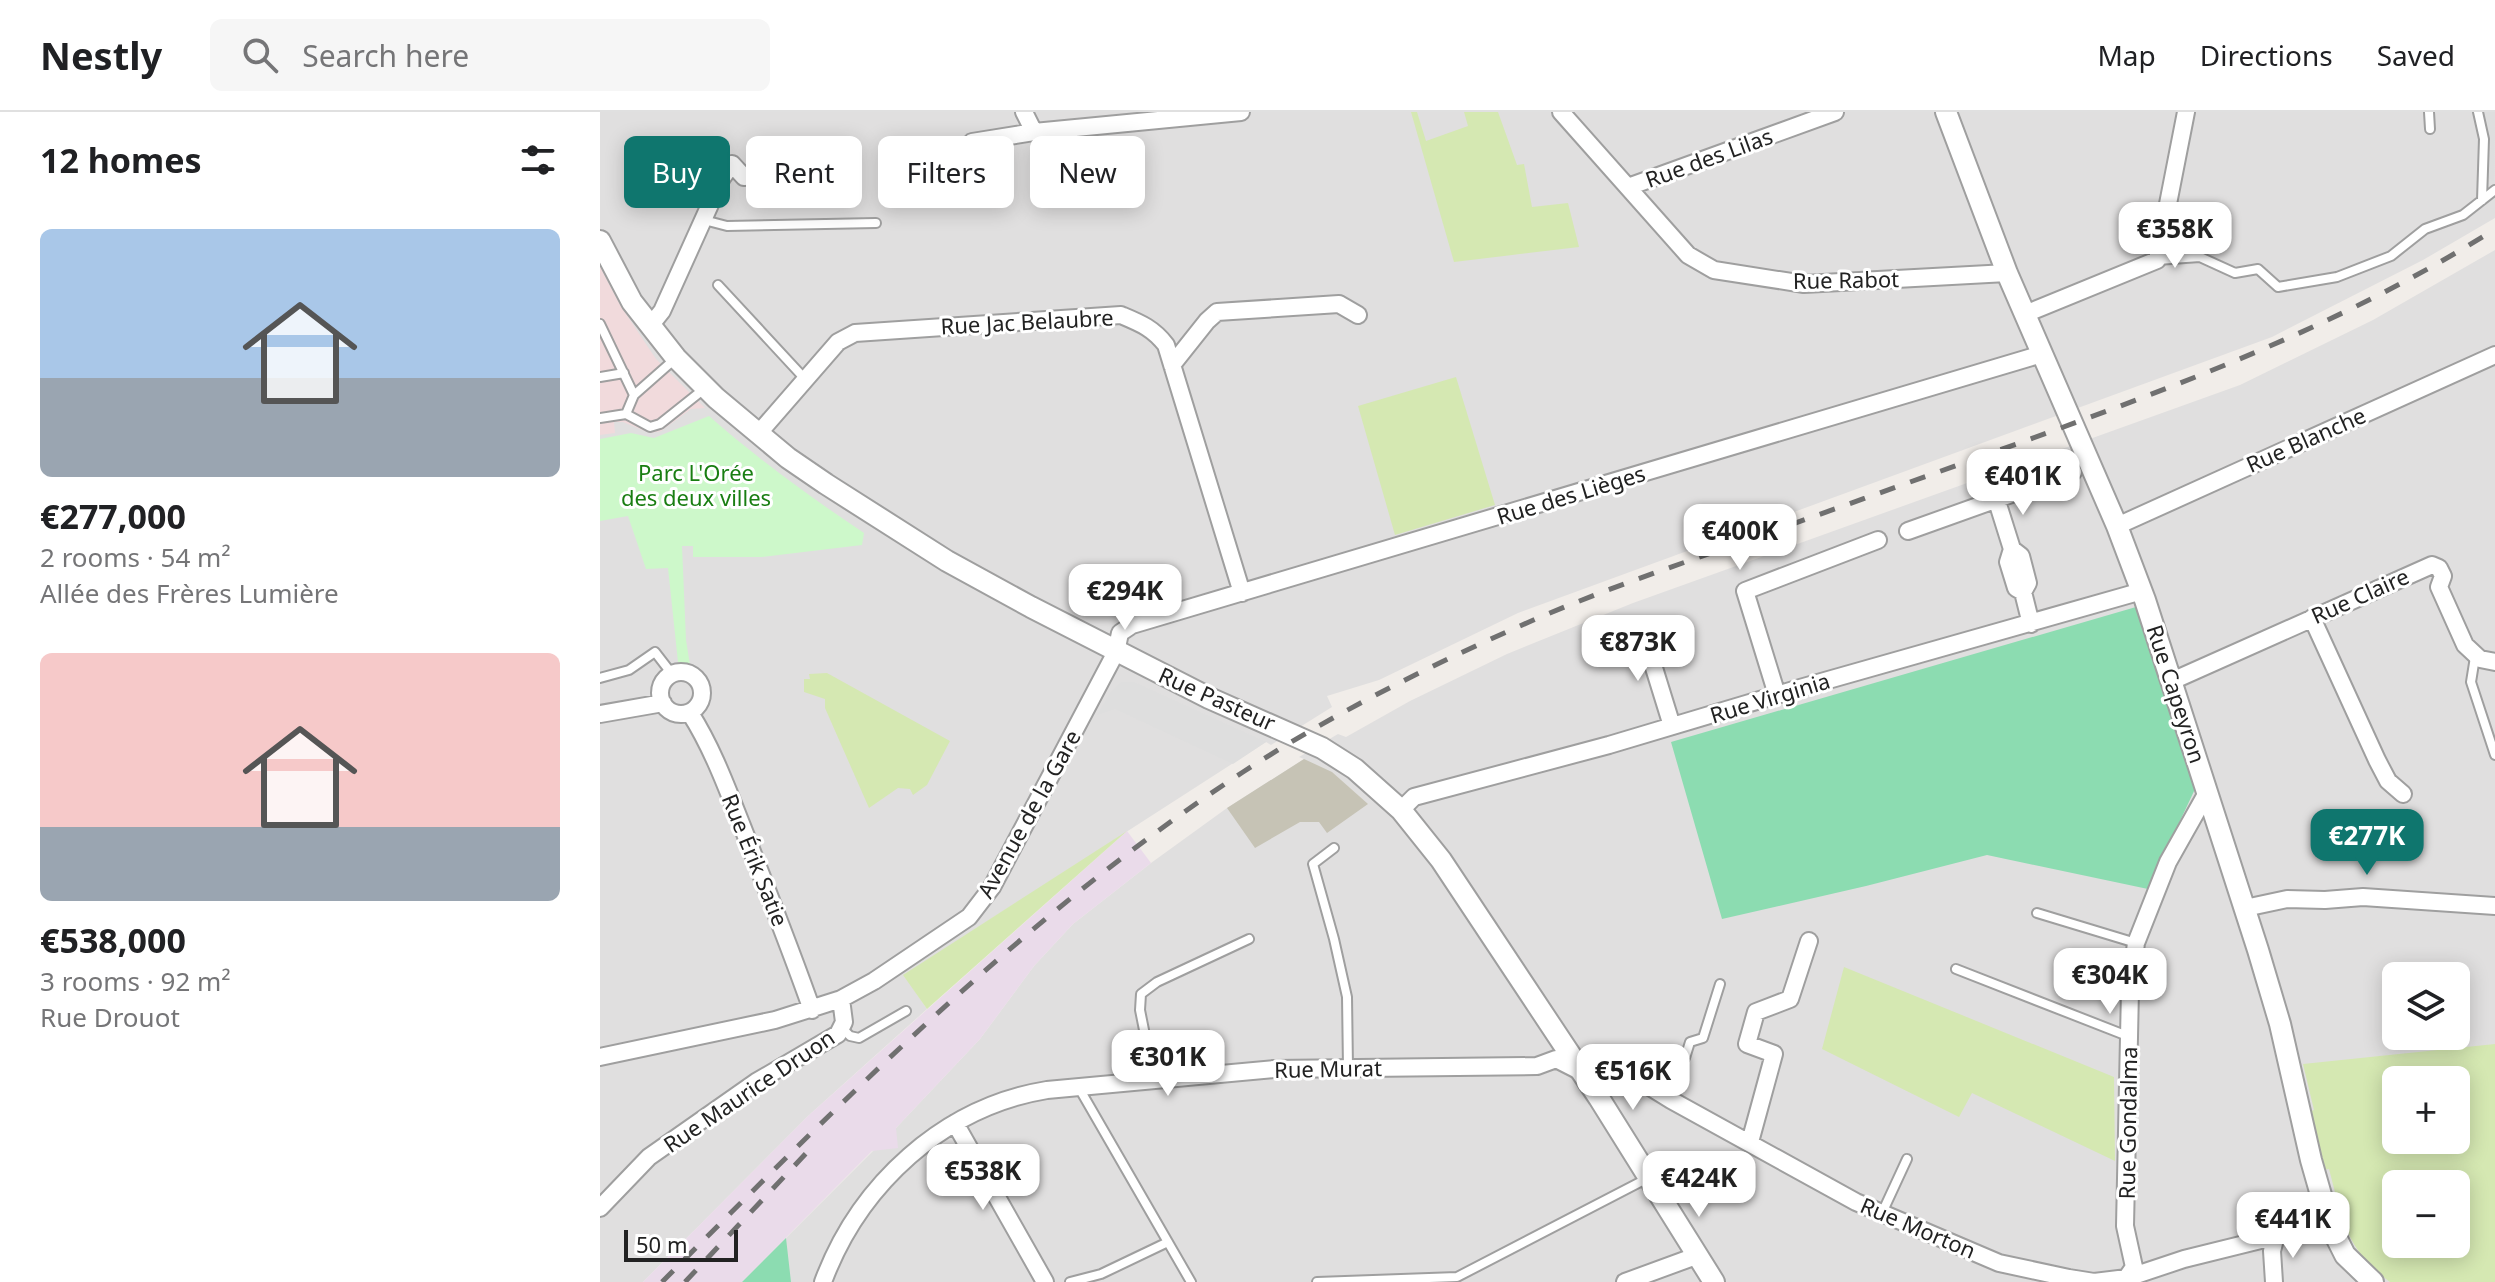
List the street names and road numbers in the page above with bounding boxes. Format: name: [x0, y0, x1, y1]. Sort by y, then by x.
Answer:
street label: Rue des Lilas: [1641, 120, 1776, 194]
street label: Rue Rabot: [1793, 263, 1899, 295]
street label: Rue Jac Belaubre: [940, 301, 1114, 341]
street label: Rue Blanche: [2241, 399, 2370, 479]
street label: Rue des Lièges: [1493, 457, 1649, 531]
street label: Rue Claire: [2306, 560, 2413, 630]
street label: Rue Capeyron: [2140, 621, 2213, 767]
street label: Rue Pasteur: [1154, 659, 1280, 737]
street label: Rue Virginia: [1706, 665, 1833, 730]
street label: Avenue de la Gare: [969, 724, 1087, 903]
street label: Rue Érik Satie: [716, 789, 796, 930]
street label: Rue Maurice Druon: [657, 1022, 840, 1159]
street label: Rue Gondalma: [2111, 1046, 2143, 1200]
street label: Rue Murat: [1274, 1052, 1382, 1084]
street label: Rue Morton: [1856, 1189, 1981, 1265]

